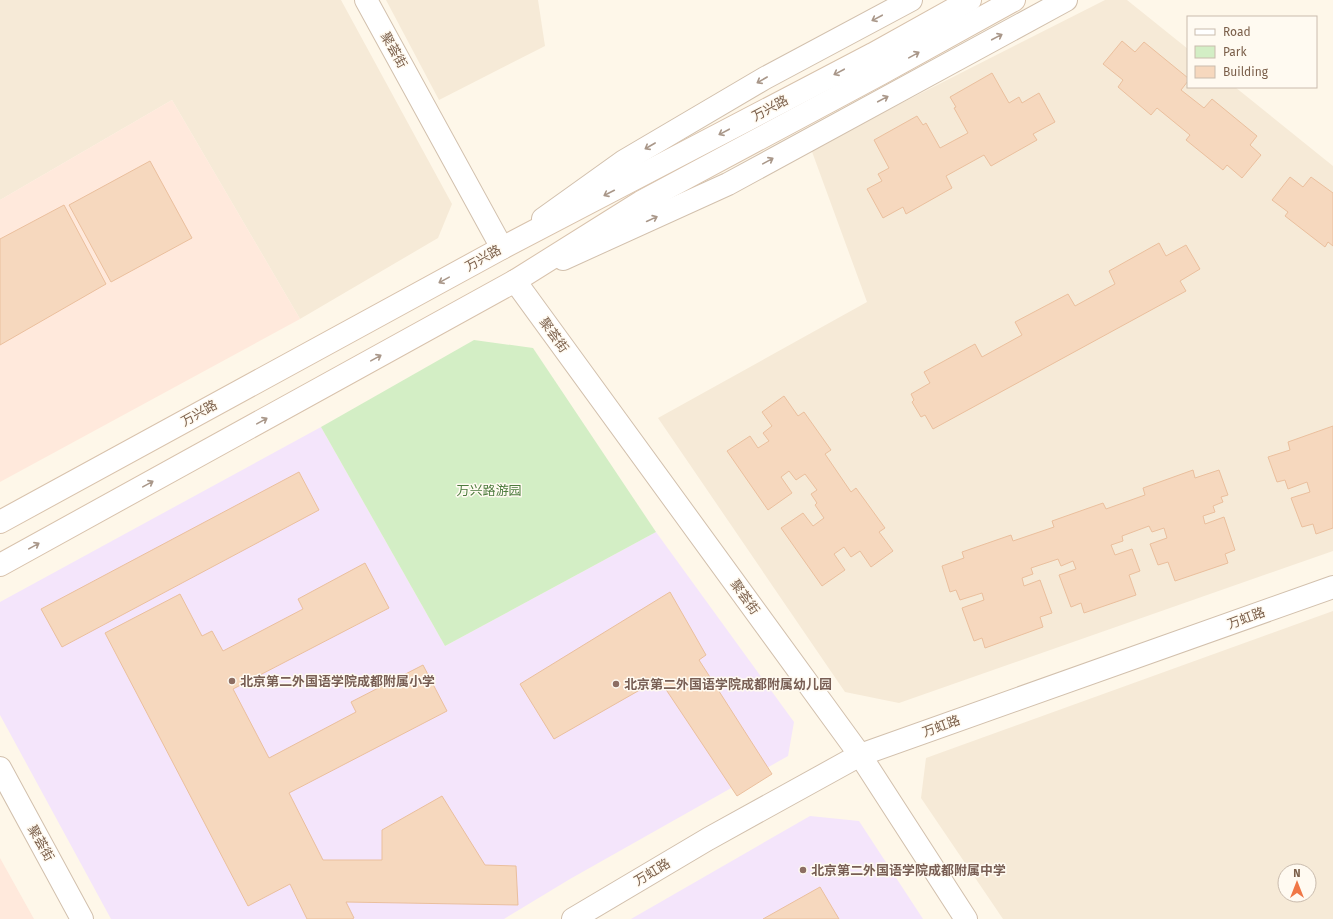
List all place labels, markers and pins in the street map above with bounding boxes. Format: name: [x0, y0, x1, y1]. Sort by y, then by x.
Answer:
place label: 北京第二外国语学院成都附属小学: [240, 674, 435, 689]
marker: 北京第二外国语学院成都附属小学: [227, 676, 237, 686]
place label: 北京第二外国语学院成都附属幼儿园: [624, 677, 832, 692]
marker: 北京第二外国语学院成都附属幼儿园: [611, 679, 621, 689]
place label: 北京第二外国语学院成都附属中学: [811, 863, 1006, 878]
marker: 北京第二外国语学院成都附属中学: [798, 865, 808, 875]

